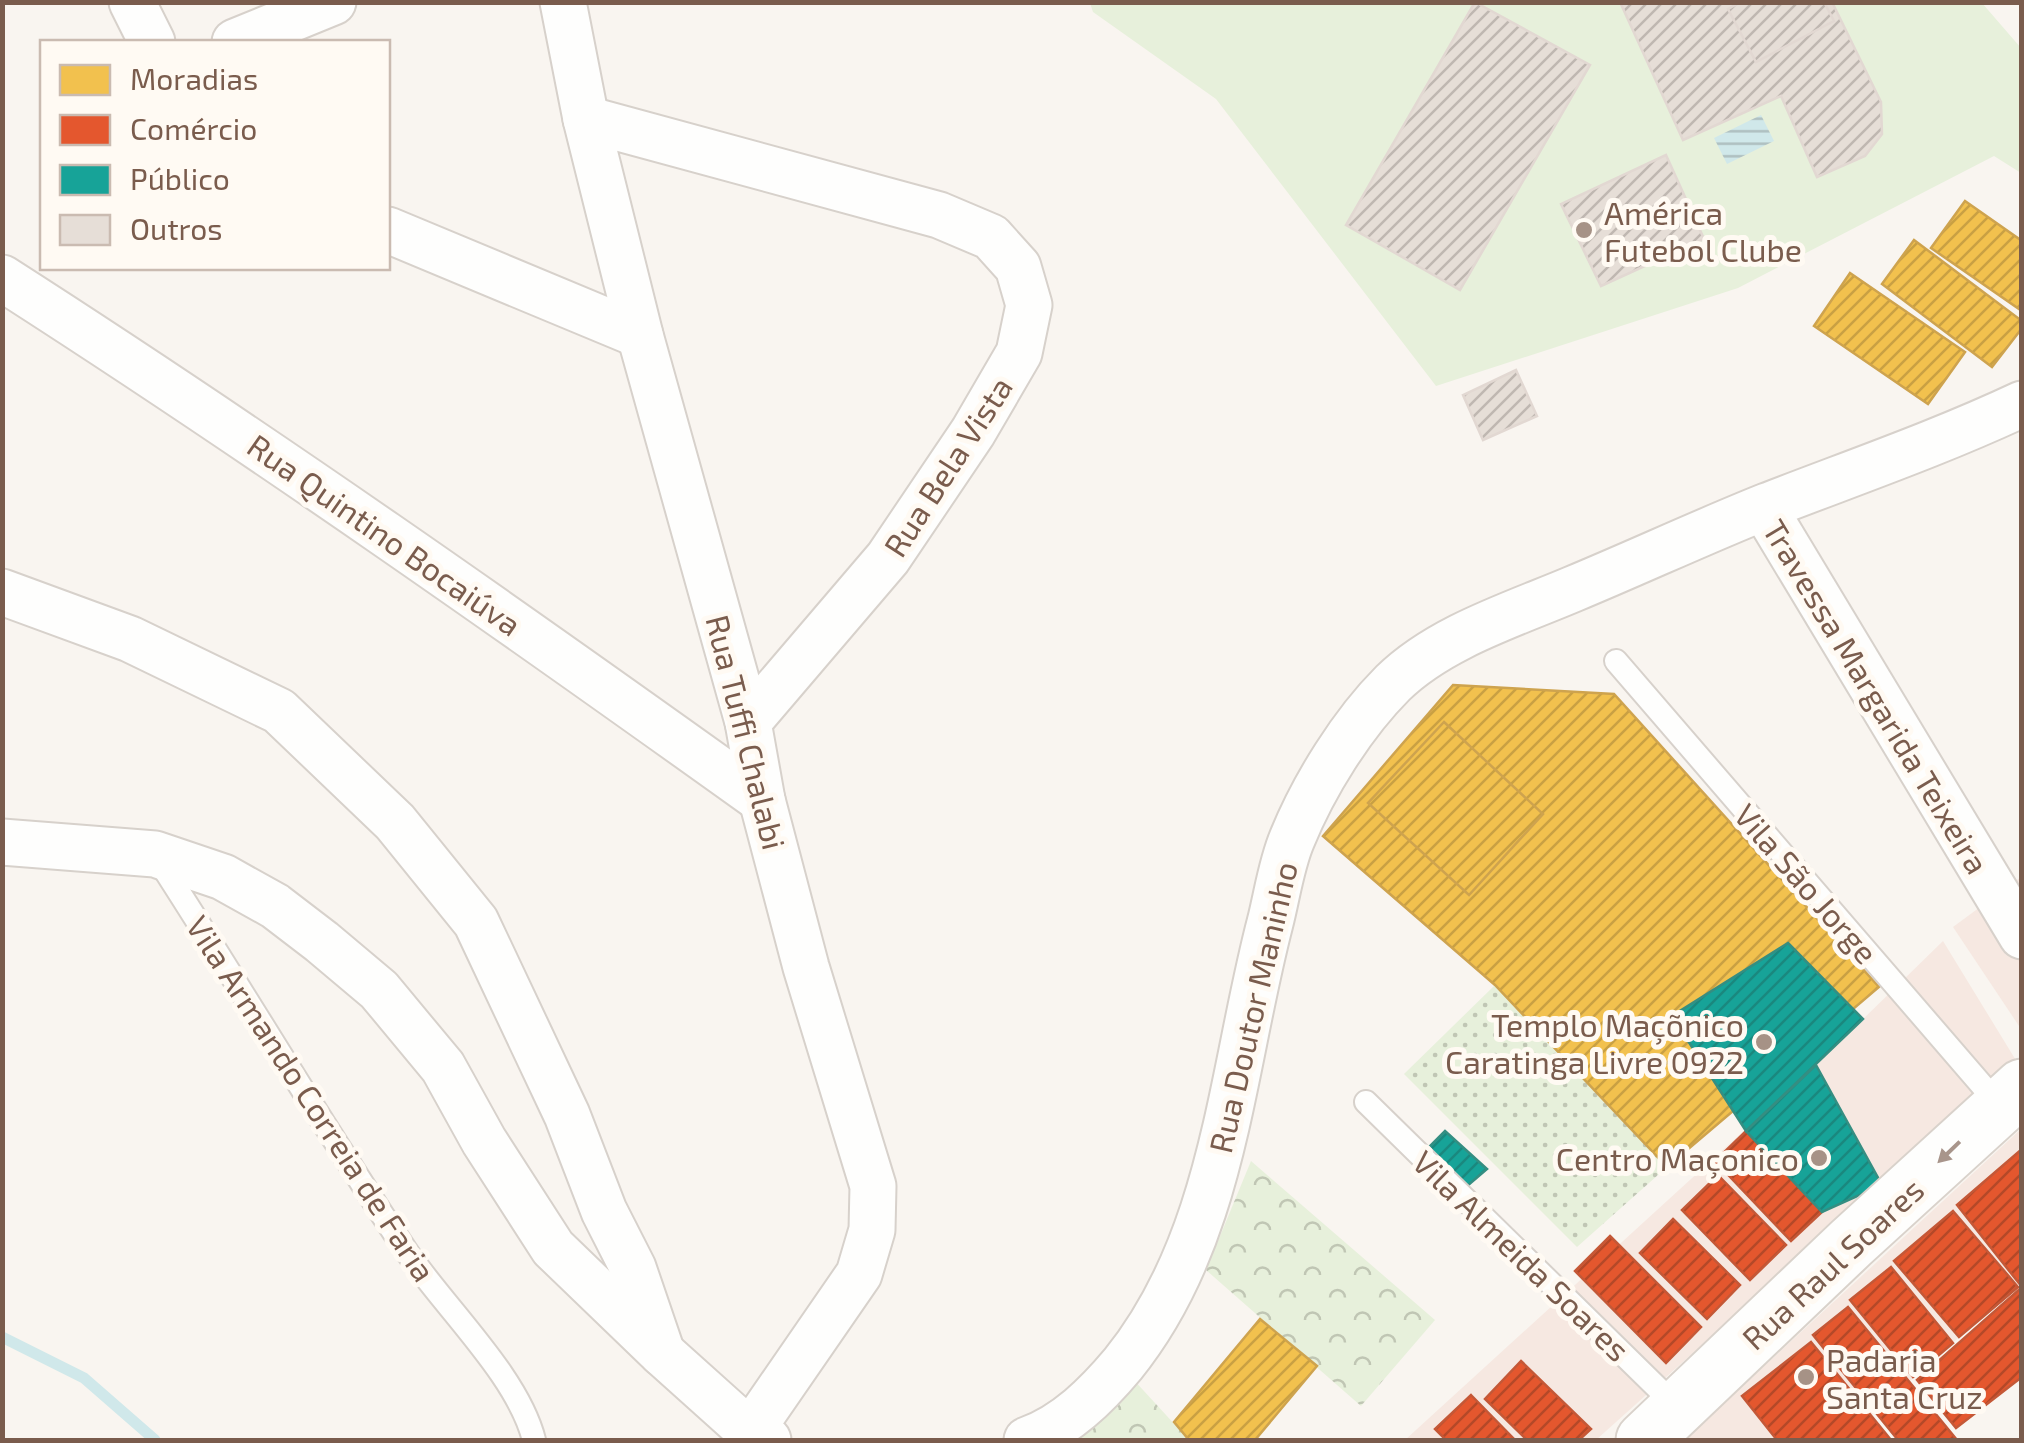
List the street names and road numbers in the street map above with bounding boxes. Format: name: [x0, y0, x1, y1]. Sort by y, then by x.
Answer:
street label: Rua Bela Vista: [875, 369, 1019, 563]
street label: Rua Quintino Bocaiúva: [241, 425, 529, 644]
street label: Travessa Margarida Teixeira: [1756, 512, 1998, 880]
street label: Rua Tuffi Chalabi: [699, 611, 795, 853]
street label: Vila São Jorge: [1728, 796, 1886, 970]
street label: Rua Doutor Maninho: [1200, 858, 1304, 1156]
street label: Vila Armando Correia de Faria: [180, 908, 444, 1288]
street label: Vila Almeida Soares: [1406, 1142, 1638, 1368]
street label: Rua Raul Soares: [1734, 1169, 1930, 1357]

